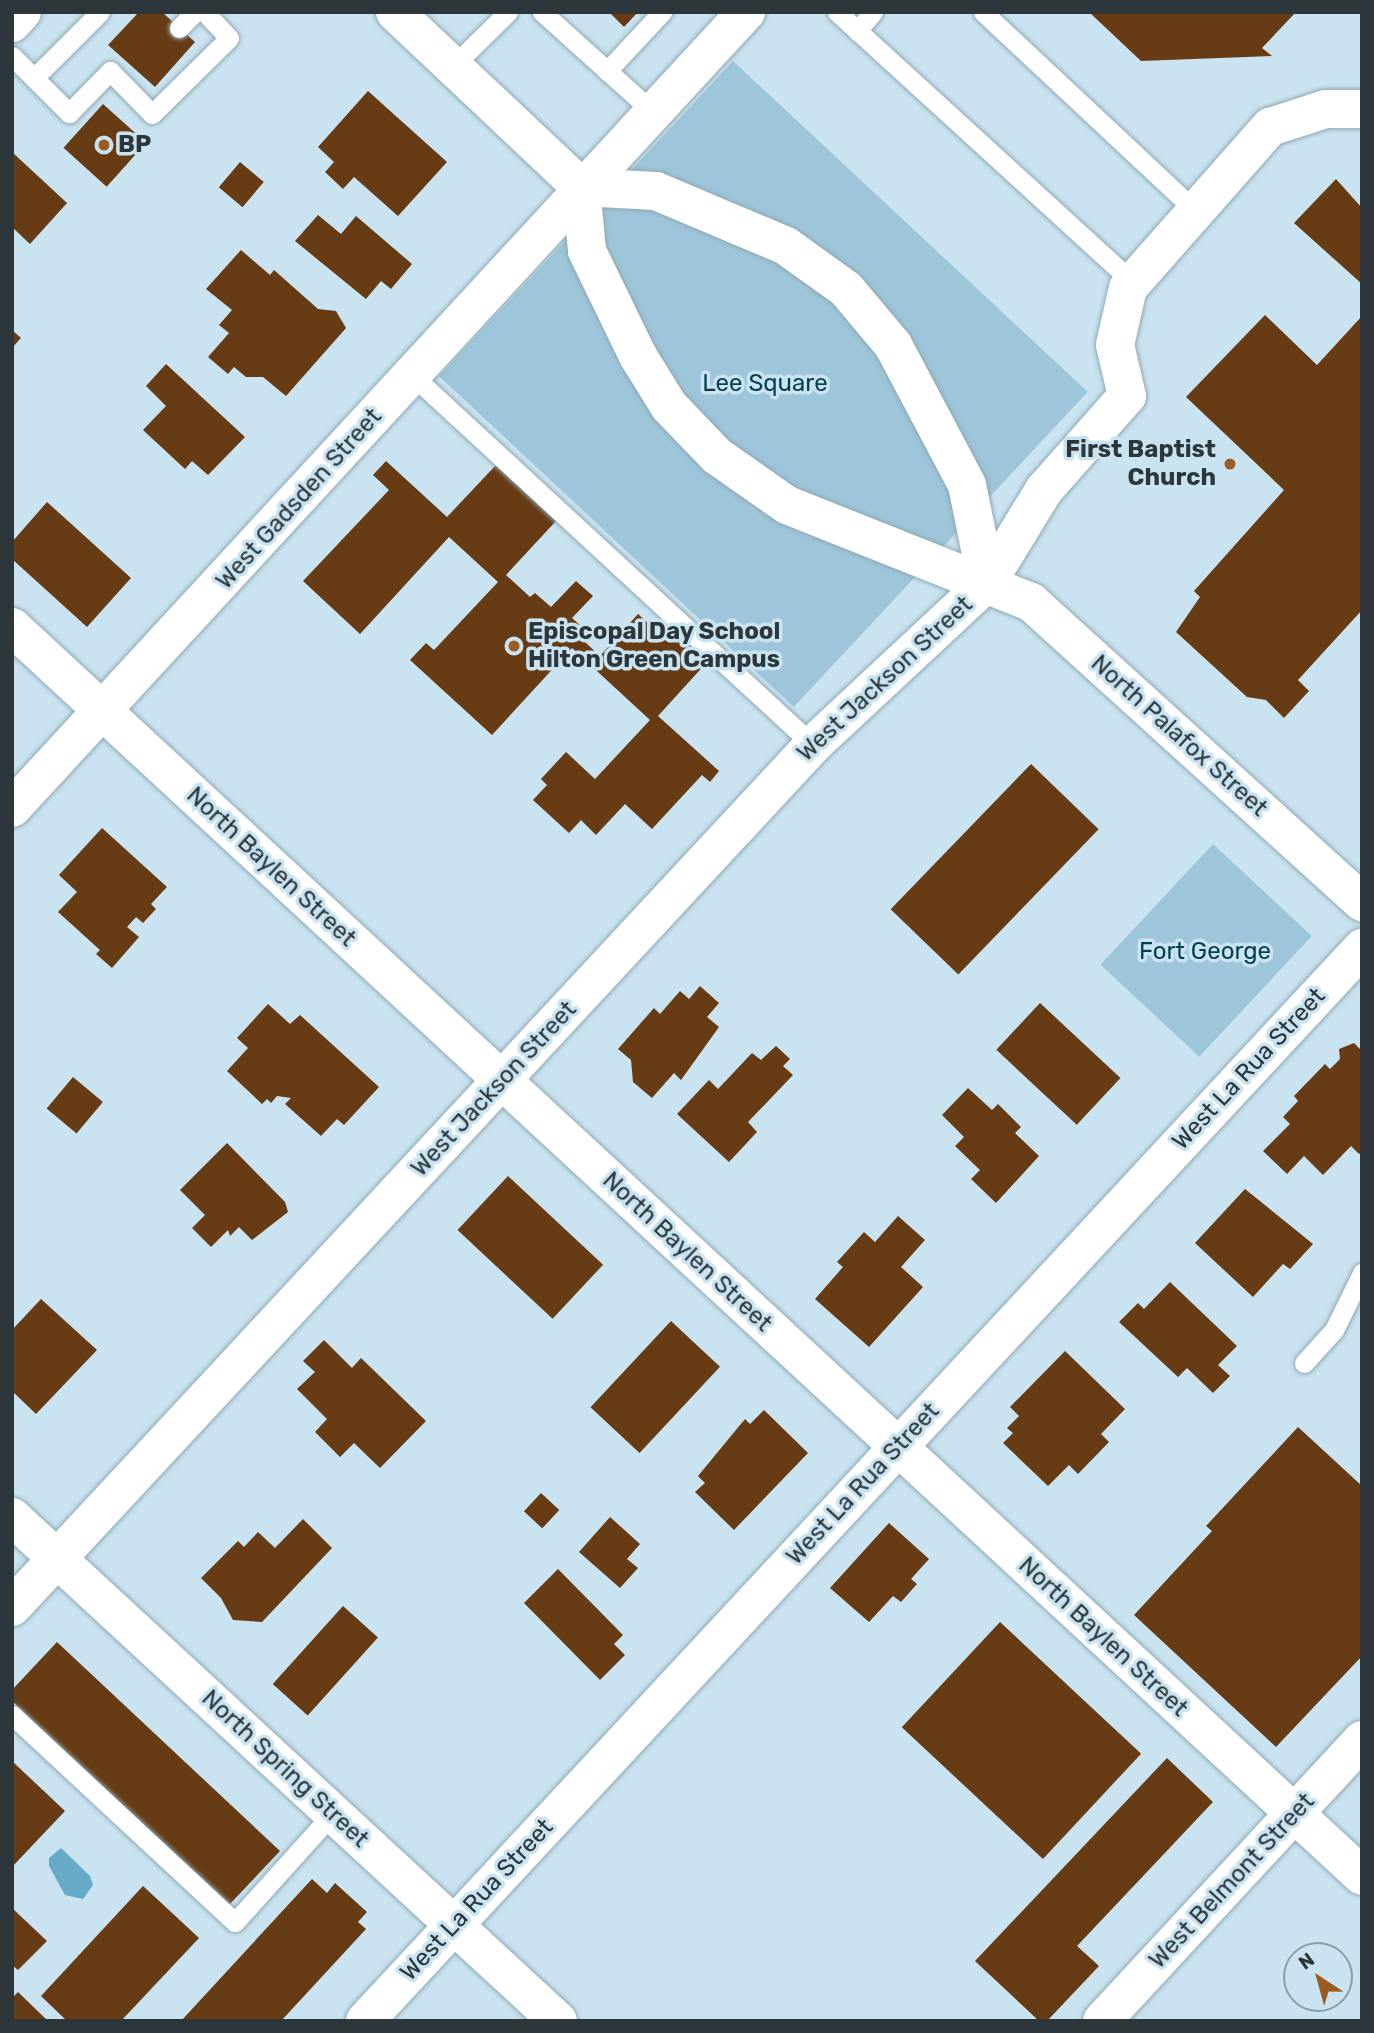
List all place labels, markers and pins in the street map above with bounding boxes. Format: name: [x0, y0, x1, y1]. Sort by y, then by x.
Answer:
place label: BP: [118, 131, 151, 159]
marker: BP: [96, 137, 112, 153]
place label: First Baptist Church: [1065, 436, 1216, 492]
marker: First Baptist Church: [1222, 456, 1238, 472]
place label: Episcopal Day School Hilton Green Campus: [528, 618, 781, 674]
marker: Episcopal Day School Hilton Green Campus: [506, 638, 522, 654]

